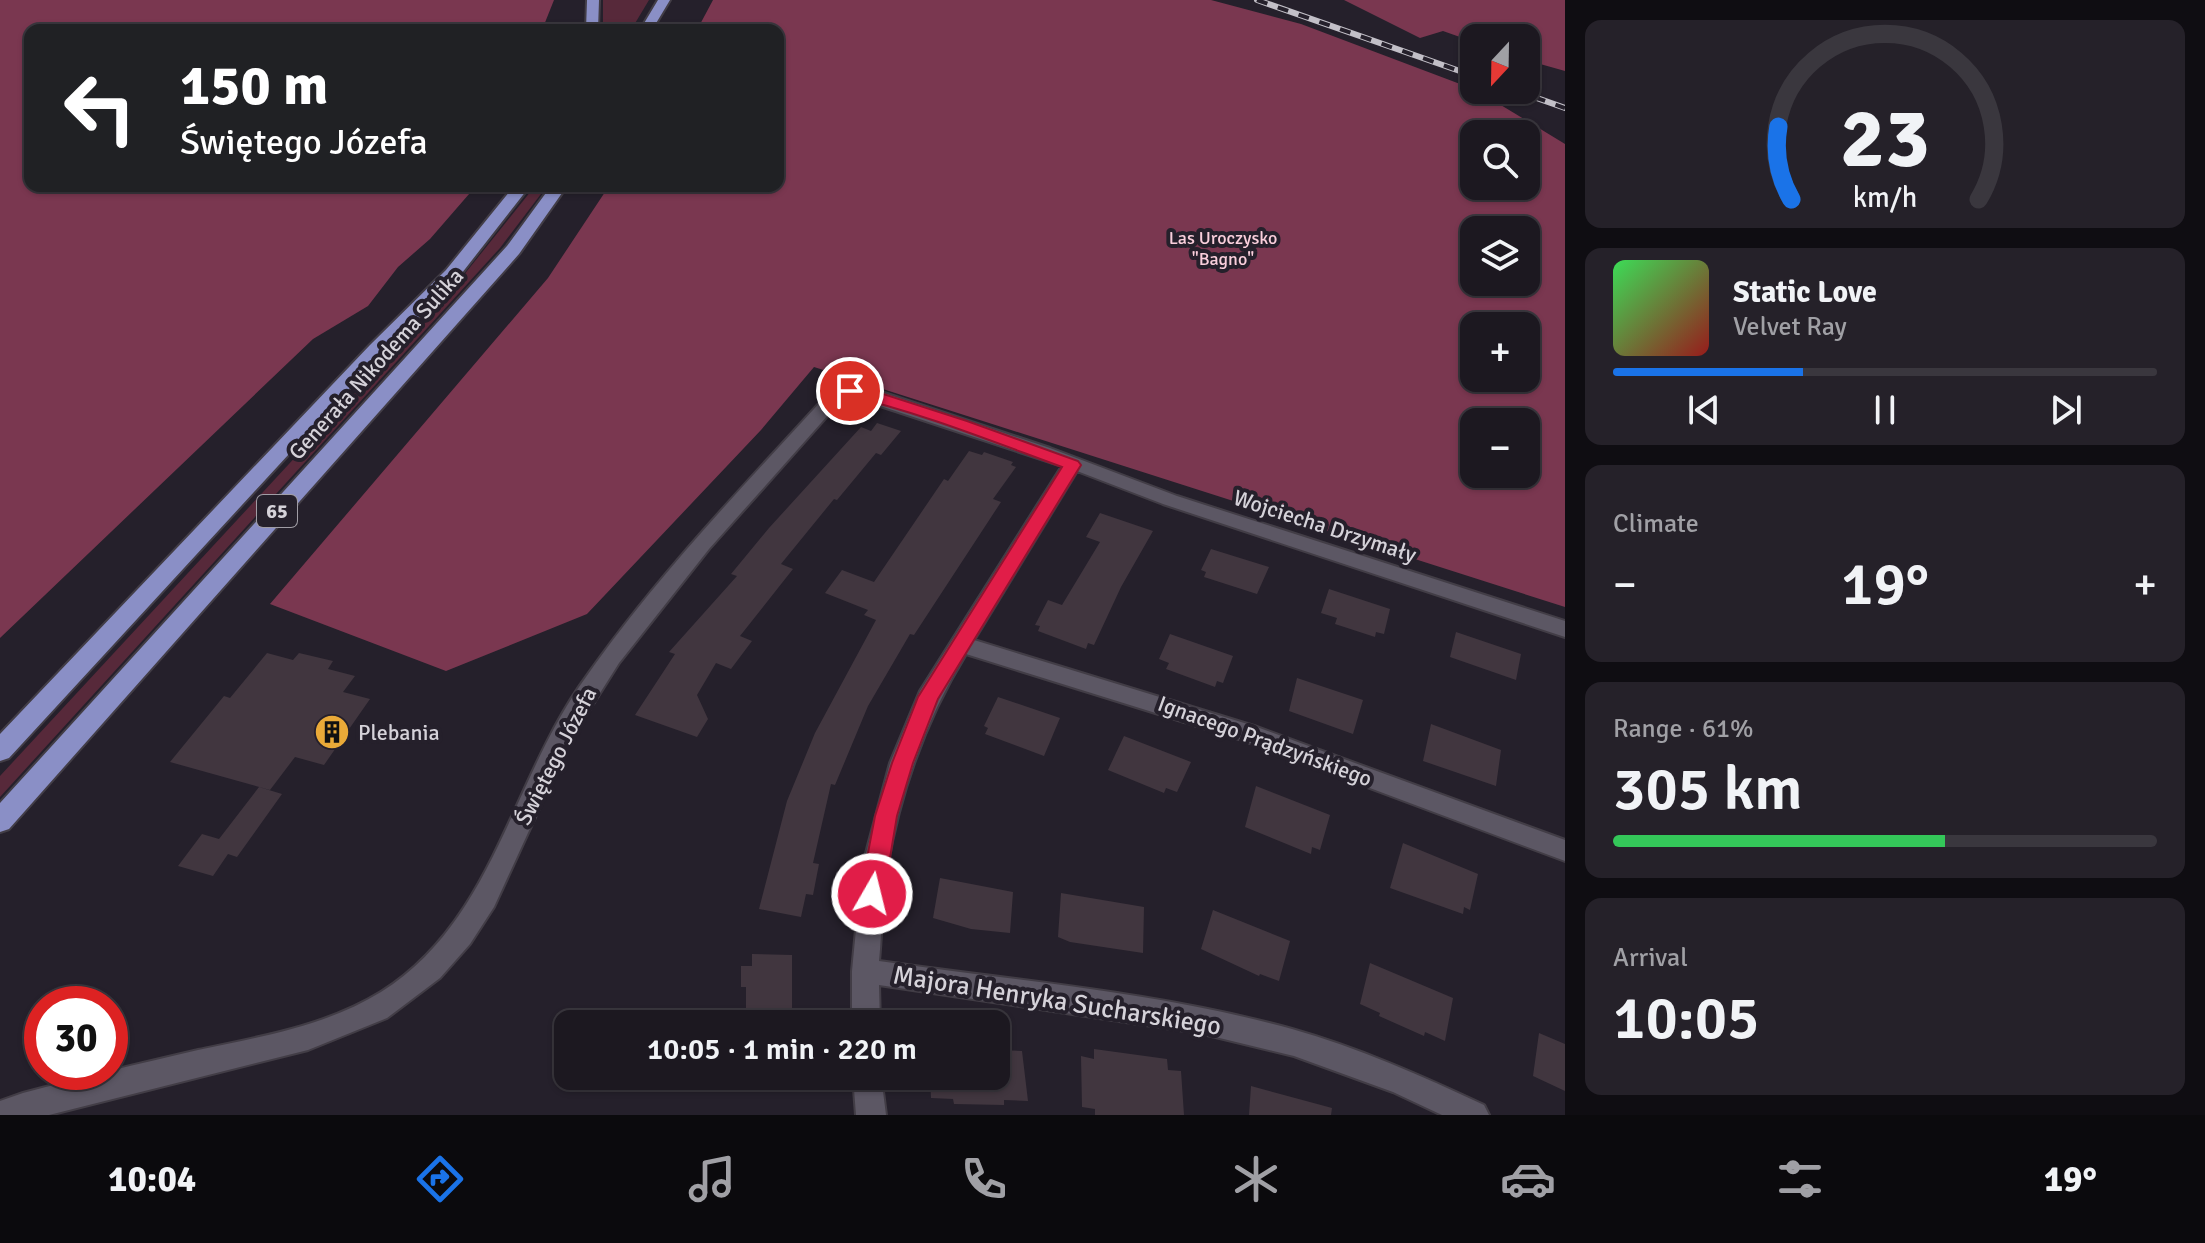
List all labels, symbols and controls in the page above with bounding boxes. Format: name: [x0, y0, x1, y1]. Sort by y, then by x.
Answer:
north arrow: [1460, 24, 1540, 104]
map controls: [1460, 24, 1540, 488]
text: 150 m: [180, 51, 328, 120]
icon: left: [48, 56, 152, 160]
text: 23: [1840, 88, 1930, 190]
text: Świętego Józefa: [180, 120, 428, 165]
button: search: [1460, 120, 1540, 200]
text: km/h: [1853, 180, 1917, 215]
button: layers: [1460, 216, 1540, 296]
park label: Las Uroczysko "Bagno": [1169, 227, 1277, 270]
street label: Generała Nikodema Sulika: [283, 263, 469, 465]
text: Static Love: [1733, 274, 1877, 311]
text: Velvet Ray: [1733, 311, 1847, 343]
button: +: [1460, 312, 1540, 392]
pin: [816, 357, 884, 425]
icon: arrive: [828, 369, 872, 413]
icon: previous: [1682, 388, 1726, 432]
icon: pause: [1863, 388, 1907, 432]
icon: next: [2044, 388, 2088, 432]
button: −: [1460, 408, 1540, 488]
street label: Wojciecha Drzymały: [1230, 484, 1420, 569]
road number: 65: [257, 495, 297, 527]
text: Climate: [1613, 508, 1699, 540]
text: 19°: [1841, 548, 1929, 622]
text: −: [1613, 558, 1637, 612]
text: +: [2133, 558, 2157, 612]
street label: Świętego Józefa: [510, 682, 602, 830]
street label: Ignacego Prądzyńskiego: [1154, 690, 1376, 792]
building icon: Plebania: [313, 713, 351, 751]
text: Range · 61%: [1613, 713, 1754, 745]
place label: Plebania: [358, 719, 440, 746]
text: 305 km: [1613, 753, 1802, 827]
position arrow: [830, 852, 914, 936]
text: Arrival: [1613, 942, 1688, 974]
street label: Majora Henryka Sucharskiego: [891, 959, 1223, 1043]
text: 10:05: [1613, 982, 1760, 1056]
speed limit sign: 30: [24, 986, 128, 1090]
text: 10:05 · 1 min · 220 m: [647, 1031, 917, 1068]
icon: directions: [412, 1151, 468, 1207]
icon: music: [684, 1151, 740, 1207]
icon: phone: [956, 1151, 1012, 1207]
icon: climate: [1228, 1151, 1284, 1207]
icon: car: [1500, 1151, 1556, 1207]
icon: filters: [1772, 1151, 1828, 1207]
text: 10:04: [108, 1157, 196, 1202]
text: 19°: [2044, 1157, 2097, 1202]

